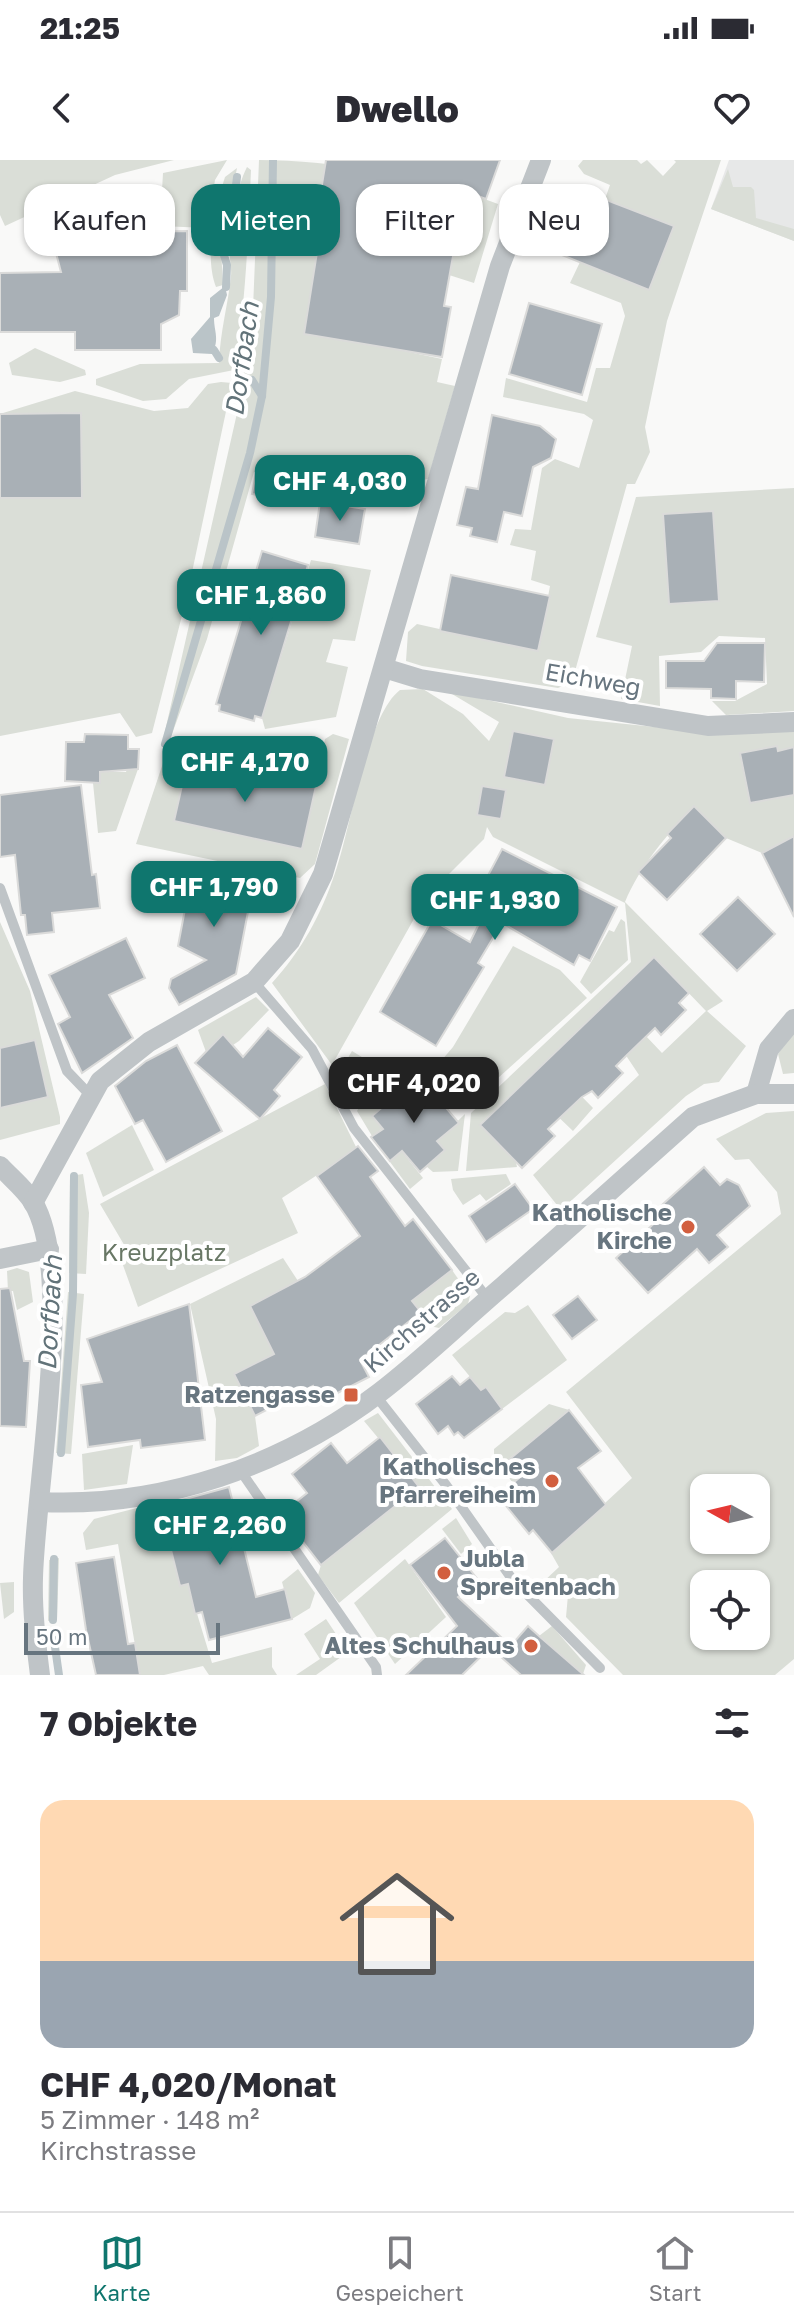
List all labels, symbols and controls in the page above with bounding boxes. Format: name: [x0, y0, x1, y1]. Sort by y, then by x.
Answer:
text: 21:25: [40, 10, 120, 46]
icon: back: [40, 86, 84, 130]
icon: heart: [710, 86, 754, 130]
text: Dwello: [335, 87, 459, 130]
chip: Kaufen: [24, 184, 175, 256]
chip: Mieten: [191, 184, 340, 256]
chip: Filter: [356, 184, 483, 256]
chip: Neu: [499, 184, 609, 256]
water label: Dorfbach: [218, 299, 265, 418]
pin: CHF 4,030: [248, 455, 432, 523]
text: CHF 4,030: [273, 465, 407, 496]
pin: CHF 1,860: [169, 569, 353, 637]
text: CHF 1,860: [195, 579, 327, 610]
street label: Eichweg: [543, 656, 643, 701]
pin: CHF 4,170: [153, 736, 337, 804]
text: CHF 4,170: [180, 746, 310, 777]
pin: CHF 1,790: [122, 861, 306, 929]
text: CHF 1,790: [149, 871, 279, 902]
pin: CHF 1,930: [403, 874, 587, 942]
text: CHF 1,930: [429, 884, 561, 915]
pin: CHF 4,020: [322, 1057, 506, 1125]
text: CHF 4,020: [347, 1067, 481, 1098]
place label: Katholische Kirche: [532, 1197, 672, 1254]
marker: Katholische Kirche: [679, 1218, 697, 1236]
park label: Kreuzplatz: [102, 1237, 226, 1266]
water label: Dorfbach: [31, 1254, 68, 1371]
street label: Kirchstrasse: [357, 1262, 485, 1378]
place label: Ratzengasse: [184, 1379, 335, 1408]
marker: Ratzengasse: [342, 1386, 360, 1404]
place label: Katholisches Pfarrereiheim: [379, 1451, 536, 1508]
marker: Katholisches Pfarrereiheim: [543, 1472, 561, 1490]
north arrow: [690, 1474, 770, 1554]
map controls: [690, 1474, 770, 1650]
pin: CHF 2,260: [128, 1499, 312, 1567]
text: CHF 2,260: [153, 1509, 287, 1540]
place label: Jubla Spreitenbach: [460, 1543, 616, 1600]
marker: Jubla Spreitenbach: [435, 1564, 453, 1582]
button: locate: [690, 1570, 770, 1650]
scale bar: [24, 1619, 220, 1655]
text: 50 m: [36, 1623, 87, 1650]
place label: Altes Schulhaus: [325, 1630, 515, 1659]
marker: Altes Schulhaus: [522, 1637, 540, 1655]
icon: filters: [710, 1701, 754, 1745]
text: 7 Objekte: [40, 1703, 197, 1743]
icon: home: [325, 1852, 469, 1996]
text: CHF 4,020/Monat: [40, 2064, 337, 2104]
text: 5 Zimmer · 148 m²: [40, 2104, 259, 2135]
text: Kirchstrasse: [40, 2135, 196, 2166]
tab: Karte: [93, 2231, 151, 2306]
tab: Gespeichert: [336, 2231, 464, 2306]
tab: Start: [649, 2231, 701, 2306]

